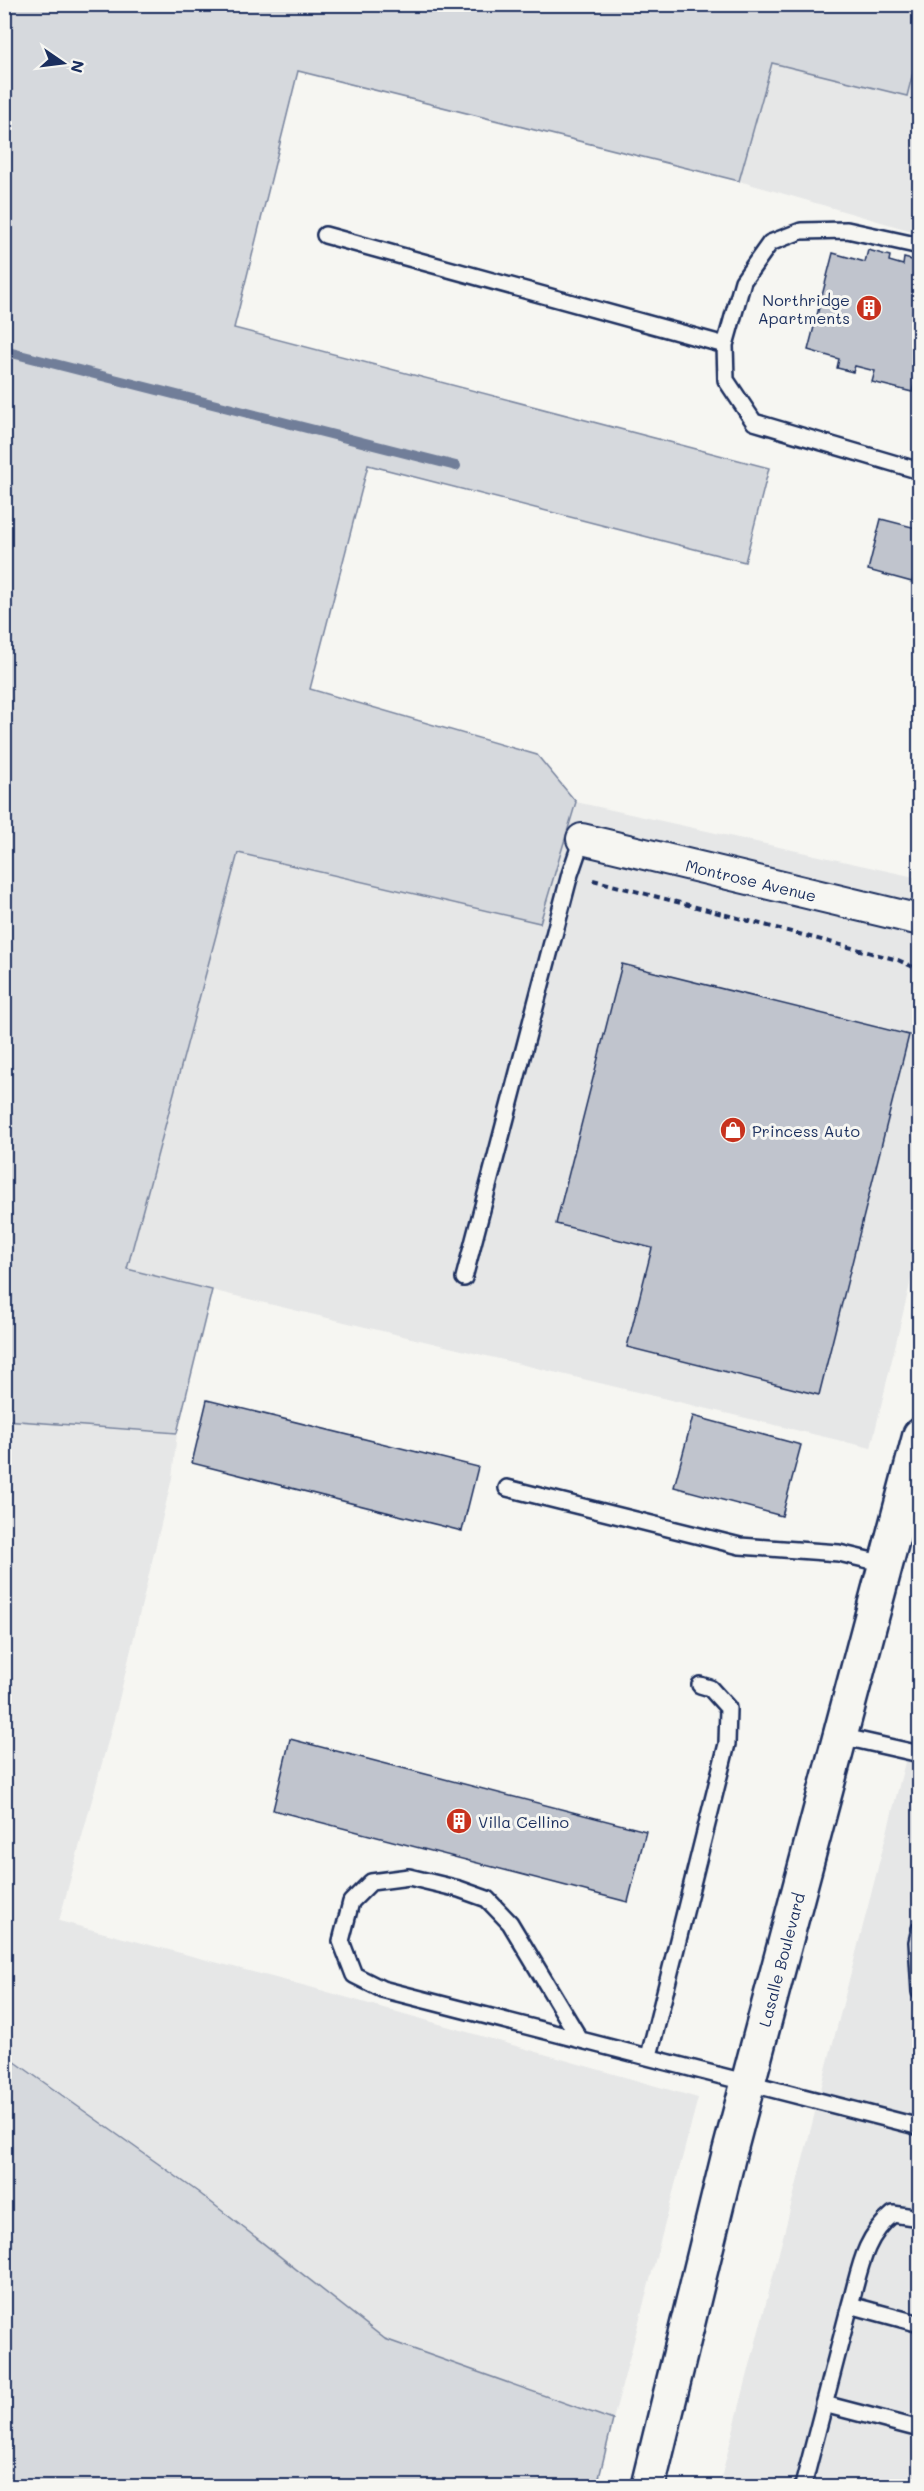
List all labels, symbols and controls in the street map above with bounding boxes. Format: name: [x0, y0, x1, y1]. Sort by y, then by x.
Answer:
north arrow: [33, 33, 93, 93]
text: N: [66, 58, 90, 75]
place label: Northridge Apartments: [758, 289, 850, 328]
building icon: Northridge Apartments: [854, 293, 884, 323]
street label: Montrose Avenue: [684, 854, 819, 905]
shop icon: Princess Auto: [718, 1115, 748, 1145]
place label: Princess Auto: [752, 1120, 860, 1141]
building icon: Villa Cellino: [444, 1806, 474, 1836]
place label: Villa Cellino: [478, 1811, 569, 1832]
street label: Lasalle Boulevard: [753, 1890, 809, 2029]

